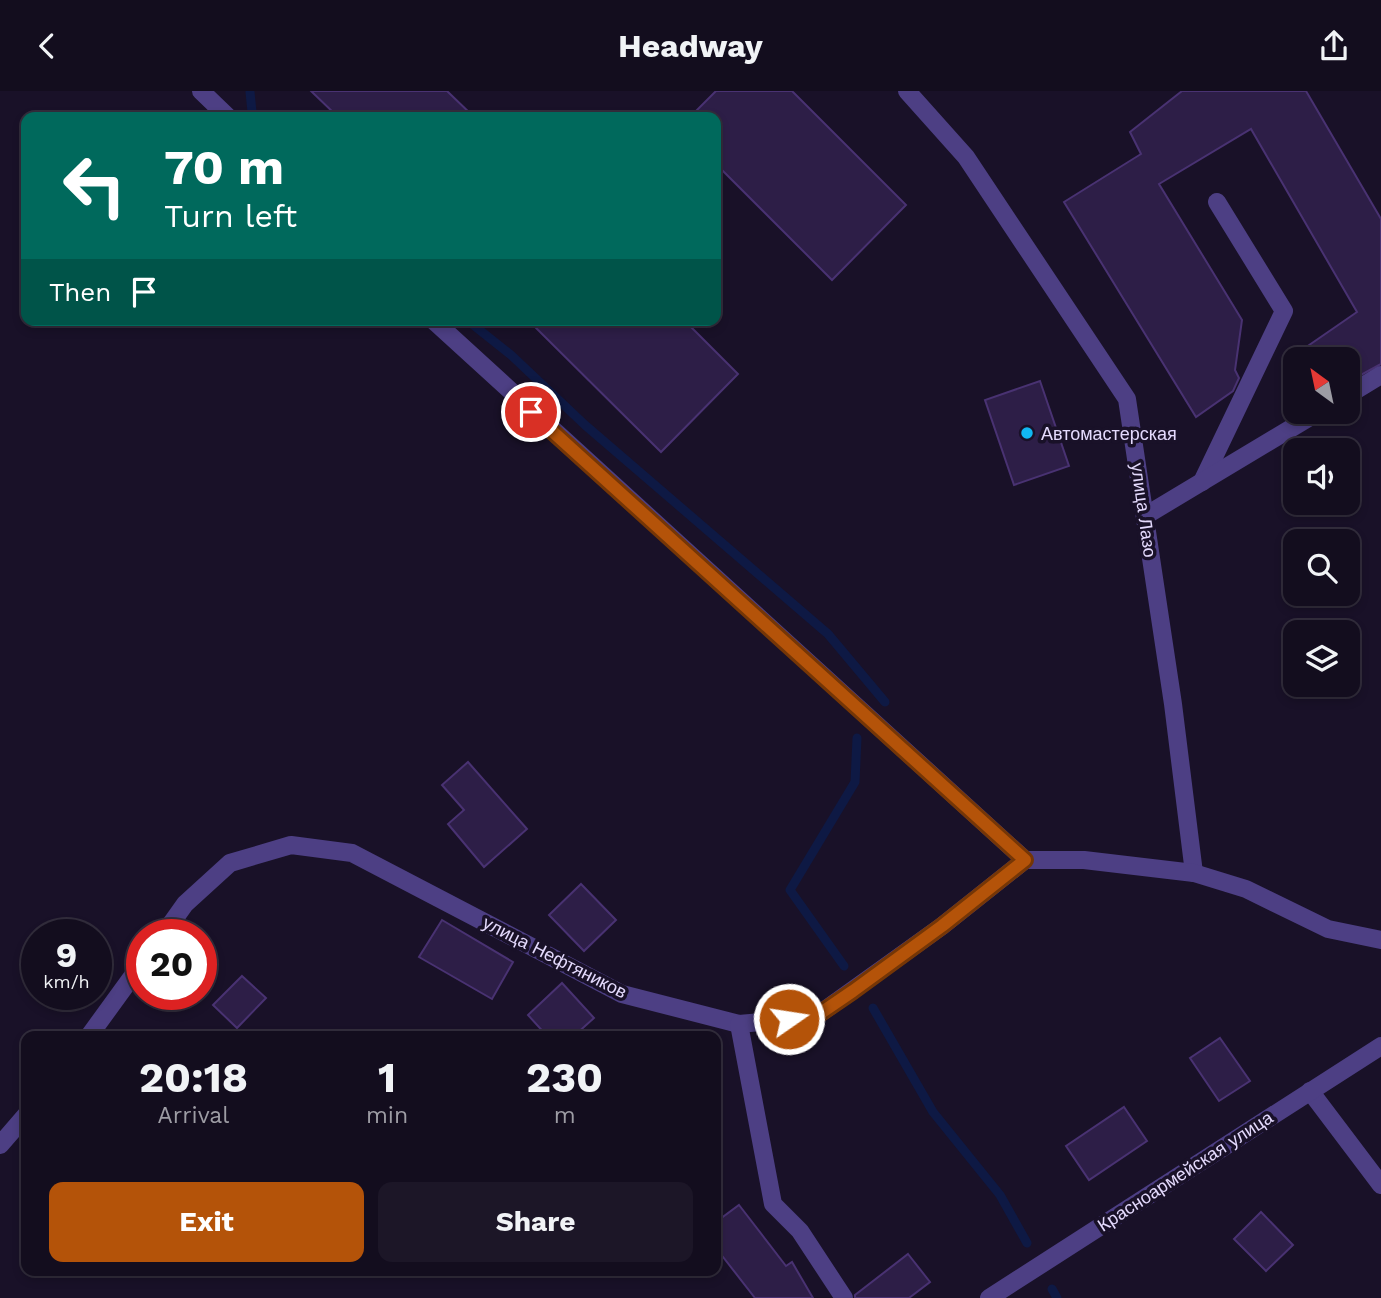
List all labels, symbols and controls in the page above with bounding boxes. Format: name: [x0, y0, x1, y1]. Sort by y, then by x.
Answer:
icon: back: [28, 27, 66, 65]
text: Headway: [618, 27, 763, 65]
icon: share: [1315, 27, 1353, 65]
text: 70 m: [164, 138, 284, 196]
icon: left: [49, 140, 140, 231]
text: Turn left: [164, 197, 297, 235]
icon: arrive: [125, 273, 163, 311]
text: Then: [49, 277, 111, 307]
north arrow: [1283, 347, 1360, 423]
map controls: [1283, 347, 1360, 697]
pin: [501, 382, 561, 442]
icon: arrive: [512, 393, 550, 431]
place label: Автомастерская: [1041, 423, 1177, 444]
marker: Автомастерская: [1019, 425, 1035, 441]
button: sound: [1283, 438, 1360, 515]
street label: улица Лазо: [1127, 461, 1161, 559]
button: search: [1283, 529, 1360, 606]
button: layers: [1283, 620, 1360, 697]
street label: улица Нефтяников: [480, 912, 630, 1002]
speed limit sign: 20: [126, 919, 217, 1010]
text: 9: [56, 934, 77, 976]
text: km/h: [43, 971, 90, 992]
position arrow: [752, 982, 826, 1056]
text: 20:18: [139, 1053, 248, 1102]
text: 1: [378, 1053, 396, 1102]
text: 230: [526, 1053, 603, 1102]
text: Arrival: [158, 1102, 229, 1129]
text: min: [366, 1102, 408, 1129]
text: m: [554, 1102, 576, 1129]
street label: Красноармейская улица: [1093, 1106, 1277, 1236]
button: Exit: [49, 1182, 364, 1262]
button: Share: [378, 1182, 693, 1262]

